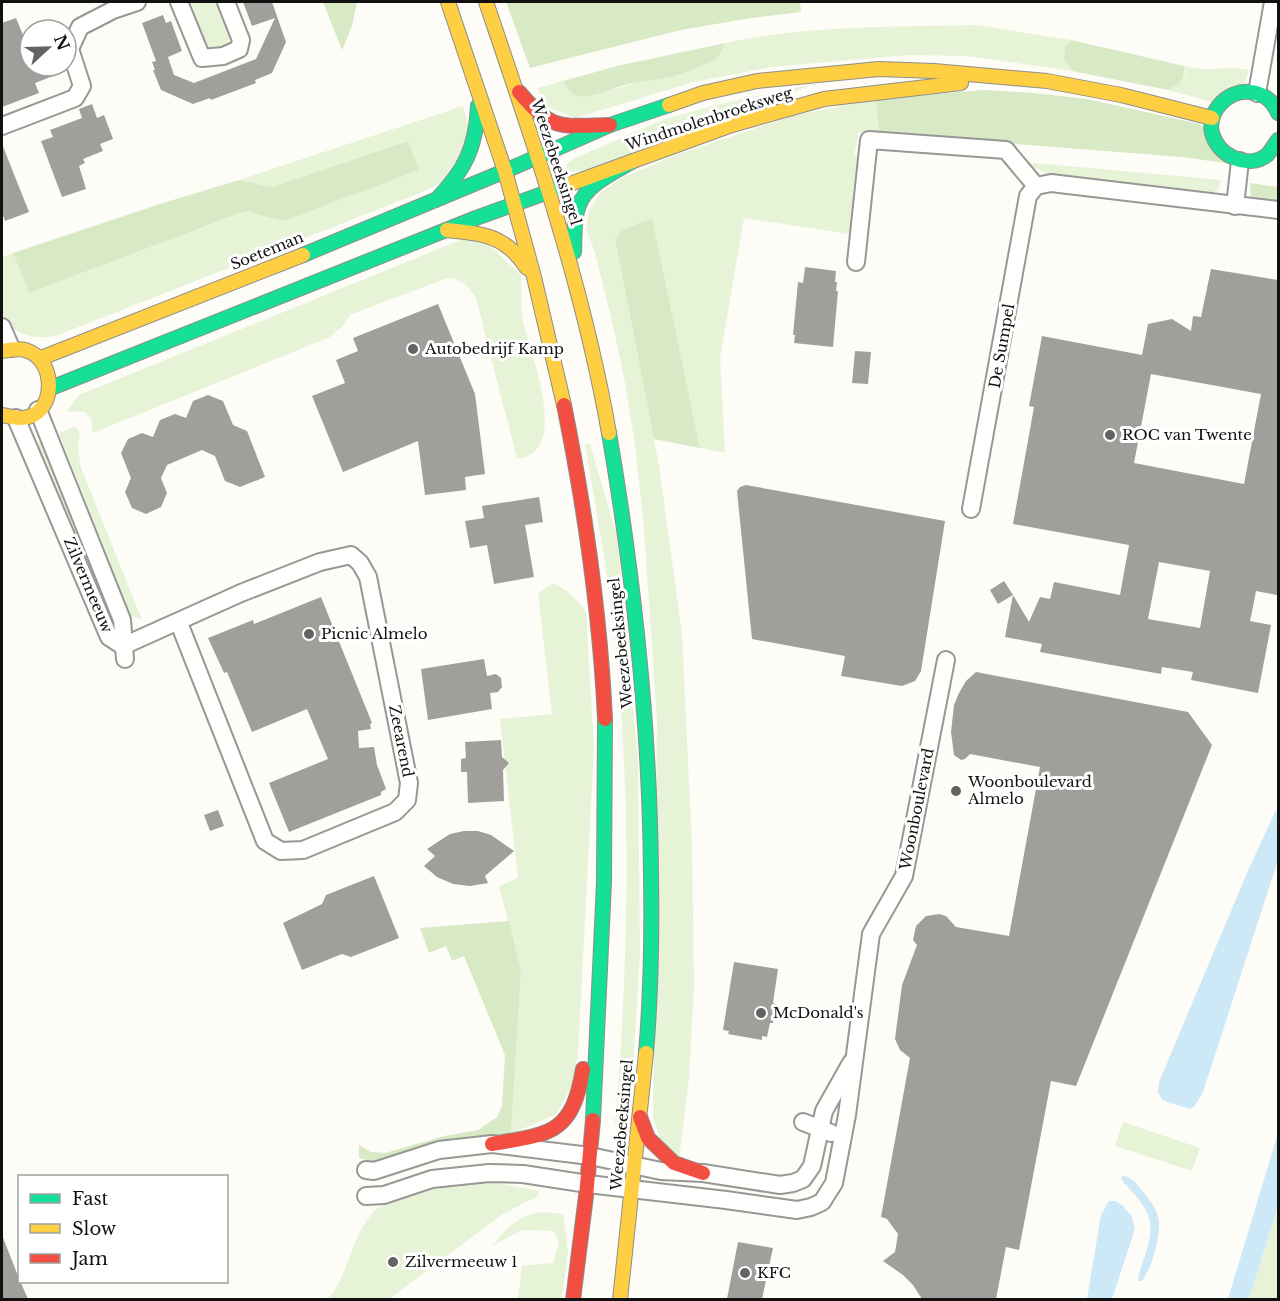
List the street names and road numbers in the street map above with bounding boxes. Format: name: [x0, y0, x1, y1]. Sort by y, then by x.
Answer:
street label: Windmolenbroeksweg: [622, 82, 796, 155]
street label: Weezebeeksingel: [527, 95, 586, 227]
street label: Soeteman: [228, 227, 306, 274]
street label: De Sumpel: [985, 302, 1018, 390]
street label: Zilvermeeuw: [60, 534, 117, 636]
street label: Weezebeeksingel: [604, 577, 637, 710]
street label: Zeearend: [385, 703, 418, 779]
street label: Woonboulevard: [895, 746, 938, 872]
street label: Weezebeeksingel: [606, 1059, 637, 1192]

